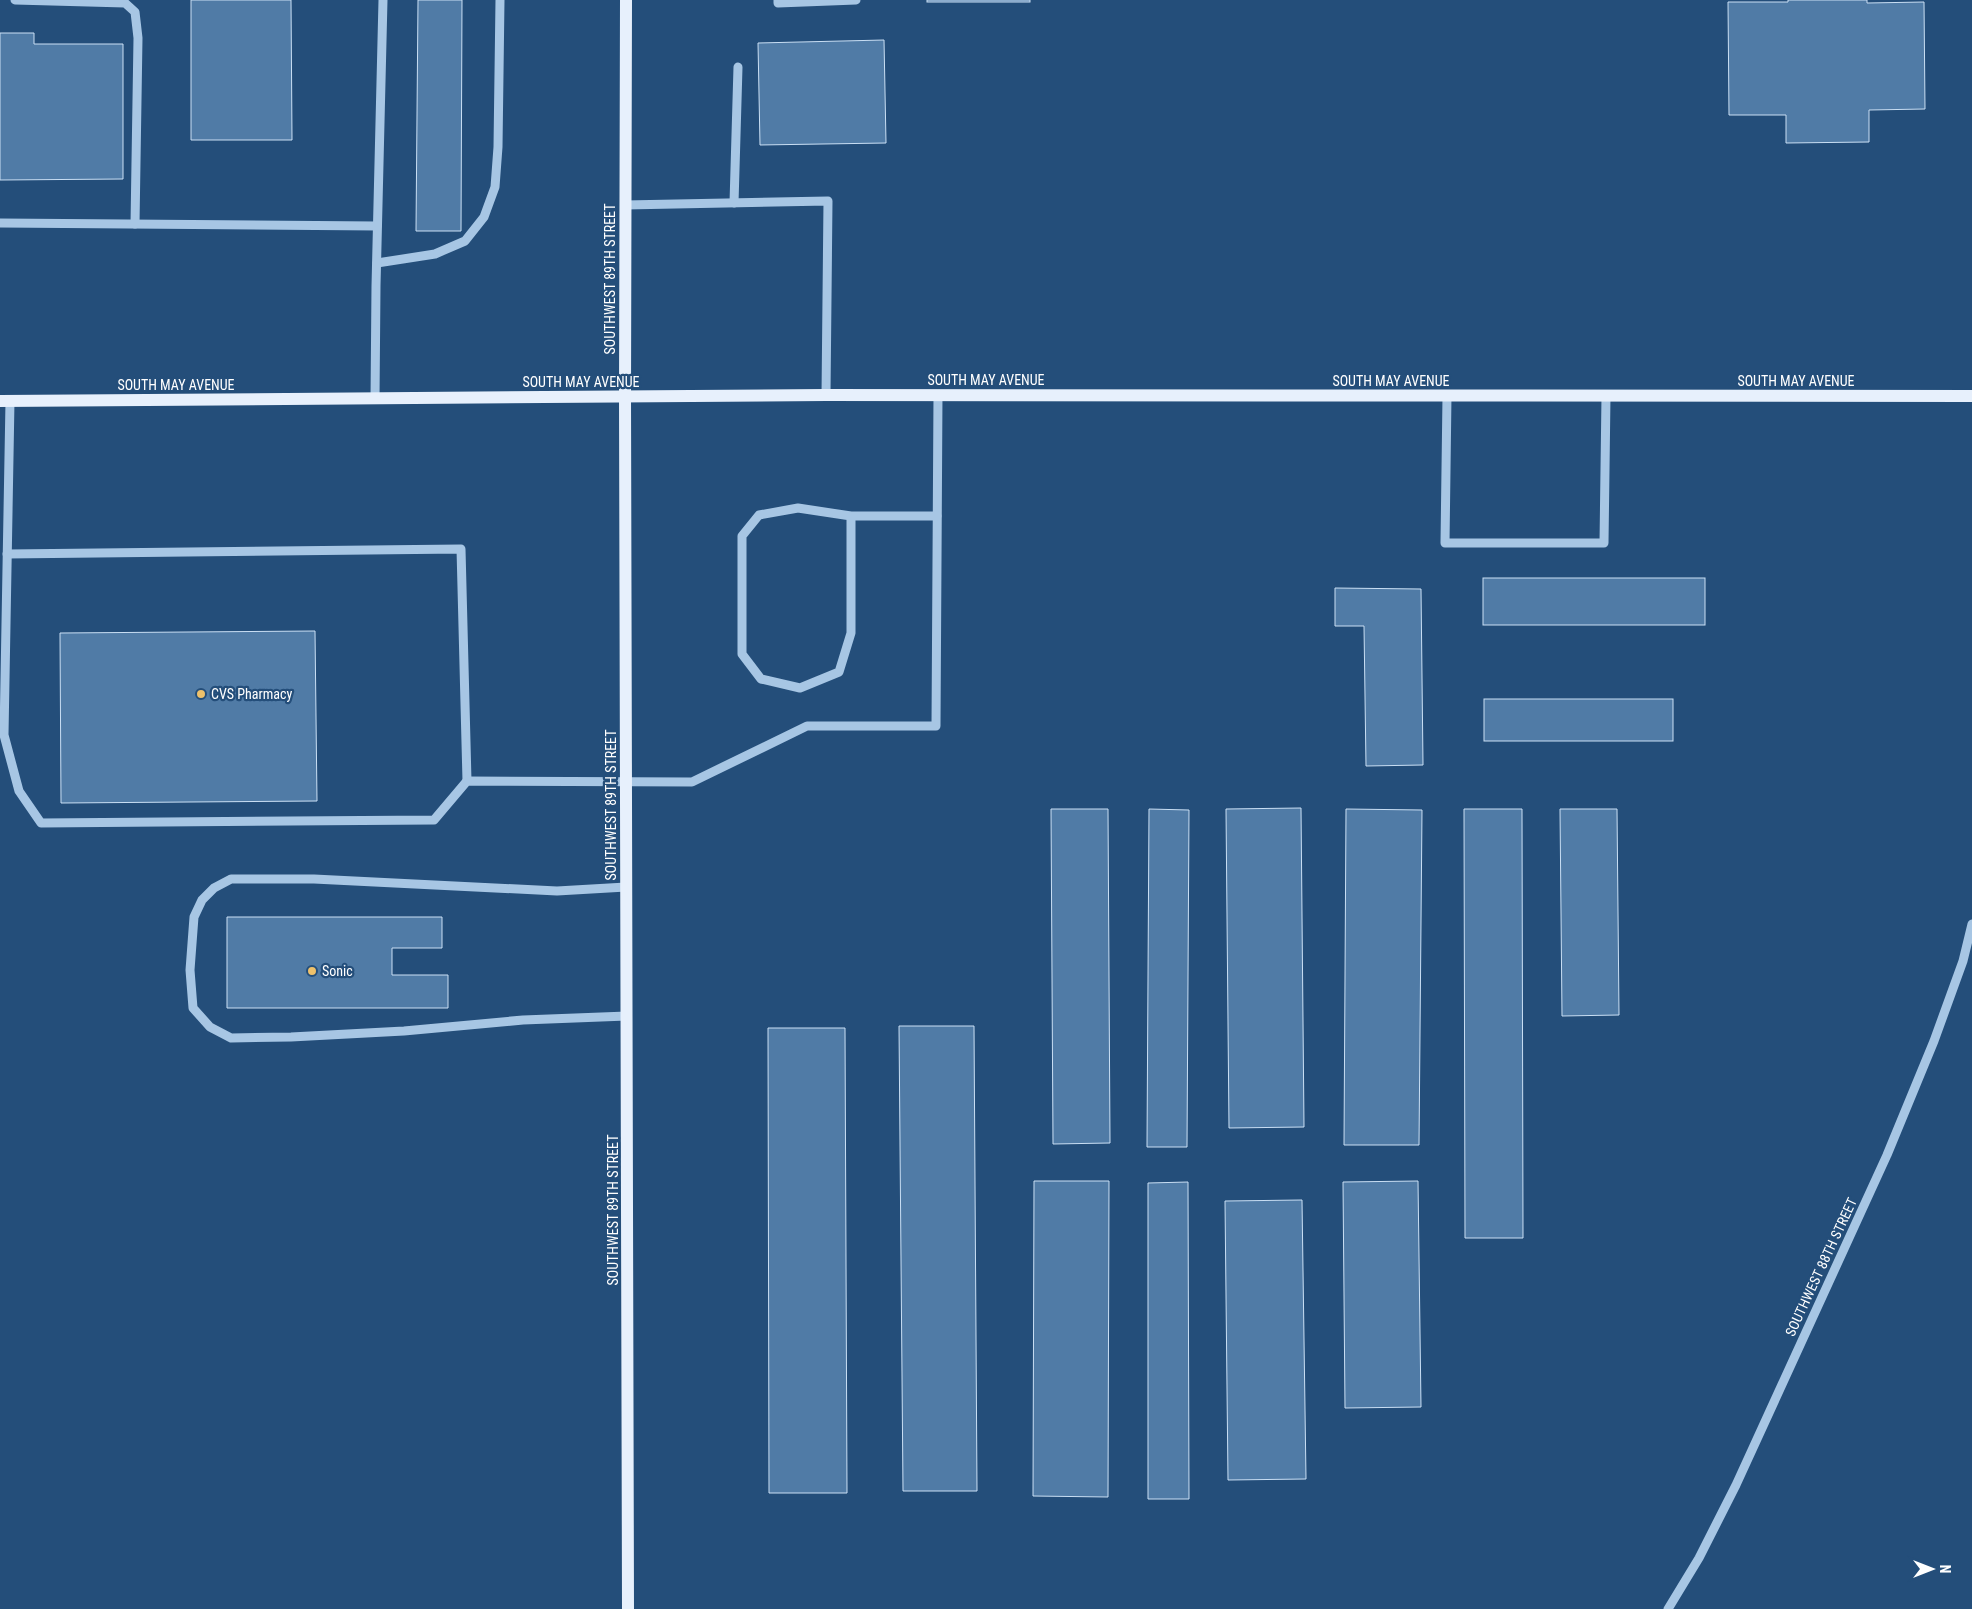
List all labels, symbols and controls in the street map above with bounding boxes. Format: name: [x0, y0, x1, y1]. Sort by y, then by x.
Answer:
street label: SOUTHWEST 89TH STREET: [602, 204, 618, 354]
street label: SOUTH MAY AVENUE: [927, 372, 1045, 388]
street label: SOUTH MAY AVENUE: [1332, 373, 1450, 389]
street label: SOUTH MAY AVENUE: [1737, 373, 1855, 389]
street label: SOUTH MAY AVENUE: [522, 374, 640, 390]
street label: SOUTH MAY AVENUE: [117, 377, 235, 393]
place label: CVS Pharmacy: [211, 686, 292, 702]
marker: CVS Pharmacy: [195, 688, 207, 700]
street label: SOUTHWEST 89TH STREET: [603, 730, 619, 880]
place label: Sonic: [322, 963, 353, 979]
marker: Sonic: [306, 965, 318, 977]
street label: SOUTHWEST 89TH STREET: [605, 1135, 621, 1285]
street label: SOUTHWEST 88TH STREET: [1782, 1195, 1860, 1339]
north arrow: [1907, 1544, 1957, 1594]
text: N: [1937, 1565, 1953, 1573]

